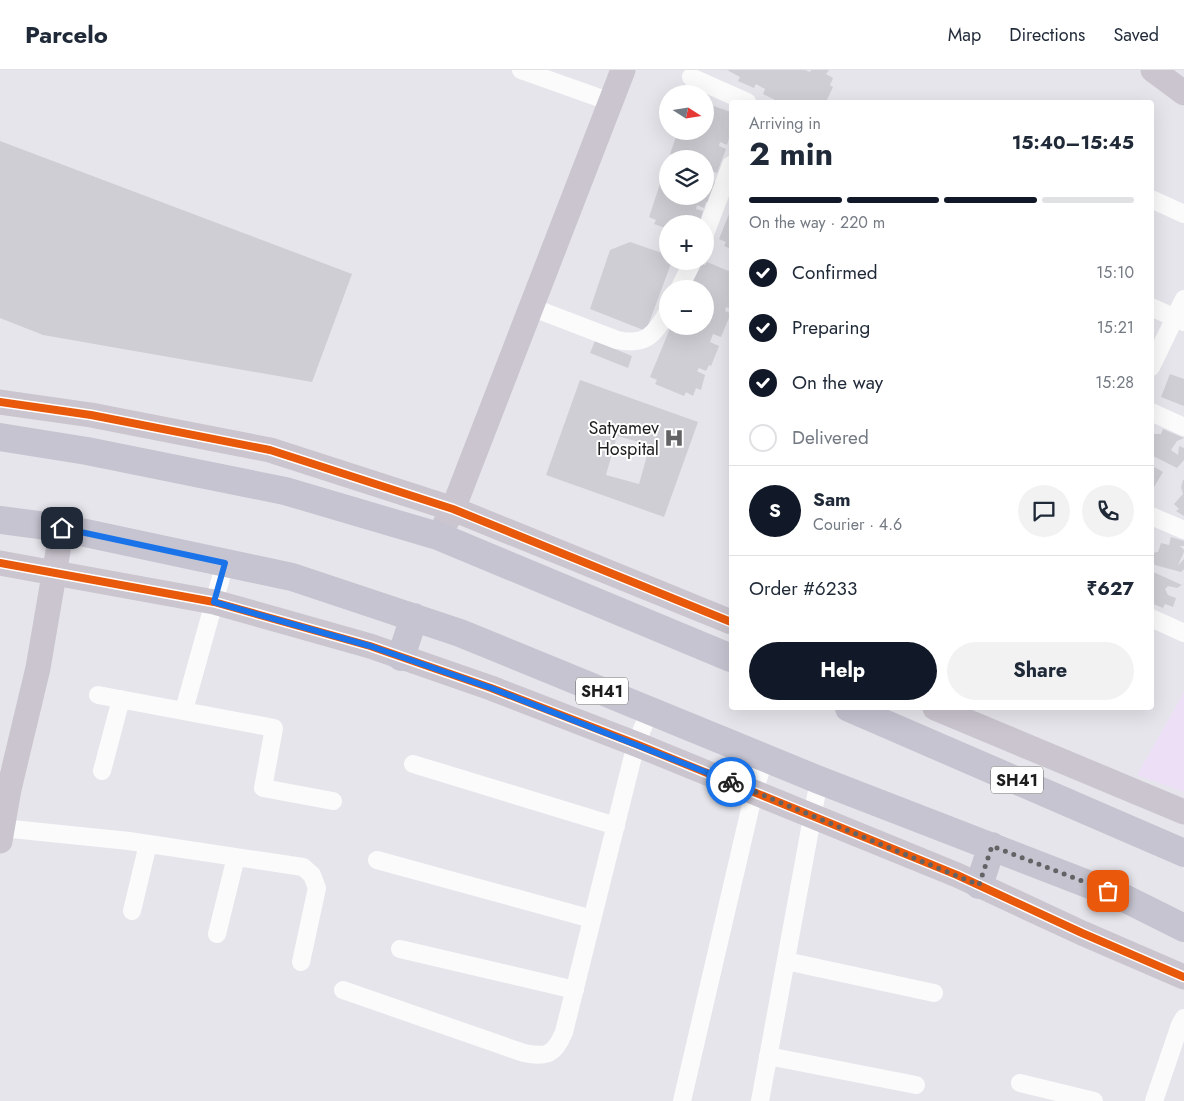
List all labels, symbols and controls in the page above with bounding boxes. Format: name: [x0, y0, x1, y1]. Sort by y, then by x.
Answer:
text: Parcelo: [25, 17, 108, 52]
text: Map: [948, 22, 981, 48]
text: Directions: [1009, 22, 1085, 48]
text: Saved: [1113, 22, 1159, 48]
north arrow: [659, 85, 714, 140]
map controls: [659, 85, 714, 335]
text: Arriving in: [749, 112, 821, 135]
text: 15:40–15:45: [1012, 129, 1134, 156]
text: 2 min: [749, 131, 833, 177]
button: layers: [659, 150, 714, 205]
text: On the way · 220 m: [749, 211, 885, 234]
button: +: [659, 215, 714, 270]
icon: check: [749, 259, 777, 287]
text: Confirmed: [792, 259, 878, 286]
text: 15:10: [1096, 261, 1134, 284]
button: −: [659, 280, 714, 335]
icon: check: [749, 314, 777, 342]
text: Preparing: [792, 314, 870, 341]
text: 15:21: [1097, 316, 1134, 339]
icon: check: [749, 369, 777, 397]
text: On the way: [792, 369, 883, 396]
text: 15:28: [1095, 371, 1134, 394]
place label: Satyamev Hospital: [589, 415, 659, 462]
text: Delivered: [792, 424, 869, 451]
hospital icon: Satyamev Hospital: [663, 427, 685, 449]
button: chat: [1018, 485, 1070, 537]
button: phone: [1082, 485, 1134, 537]
text: Sam: [813, 486, 851, 513]
text: S: [769, 497, 781, 524]
pin: [41, 507, 83, 549]
text: Courier · 4.6: [813, 513, 902, 536]
icon: home: [48, 514, 76, 542]
text: Order #6233: [749, 575, 857, 602]
text: ₹627: [1086, 575, 1134, 602]
button: Help: [749, 642, 937, 700]
button: Share: [947, 642, 1134, 700]
road number: SH41: [576, 678, 628, 704]
courier: [706, 757, 756, 807]
road number: SH41: [991, 766, 1043, 794]
icon: bike: [717, 768, 745, 796]
pin: [1087, 870, 1129, 912]
icon: bag: [1094, 877, 1122, 905]

